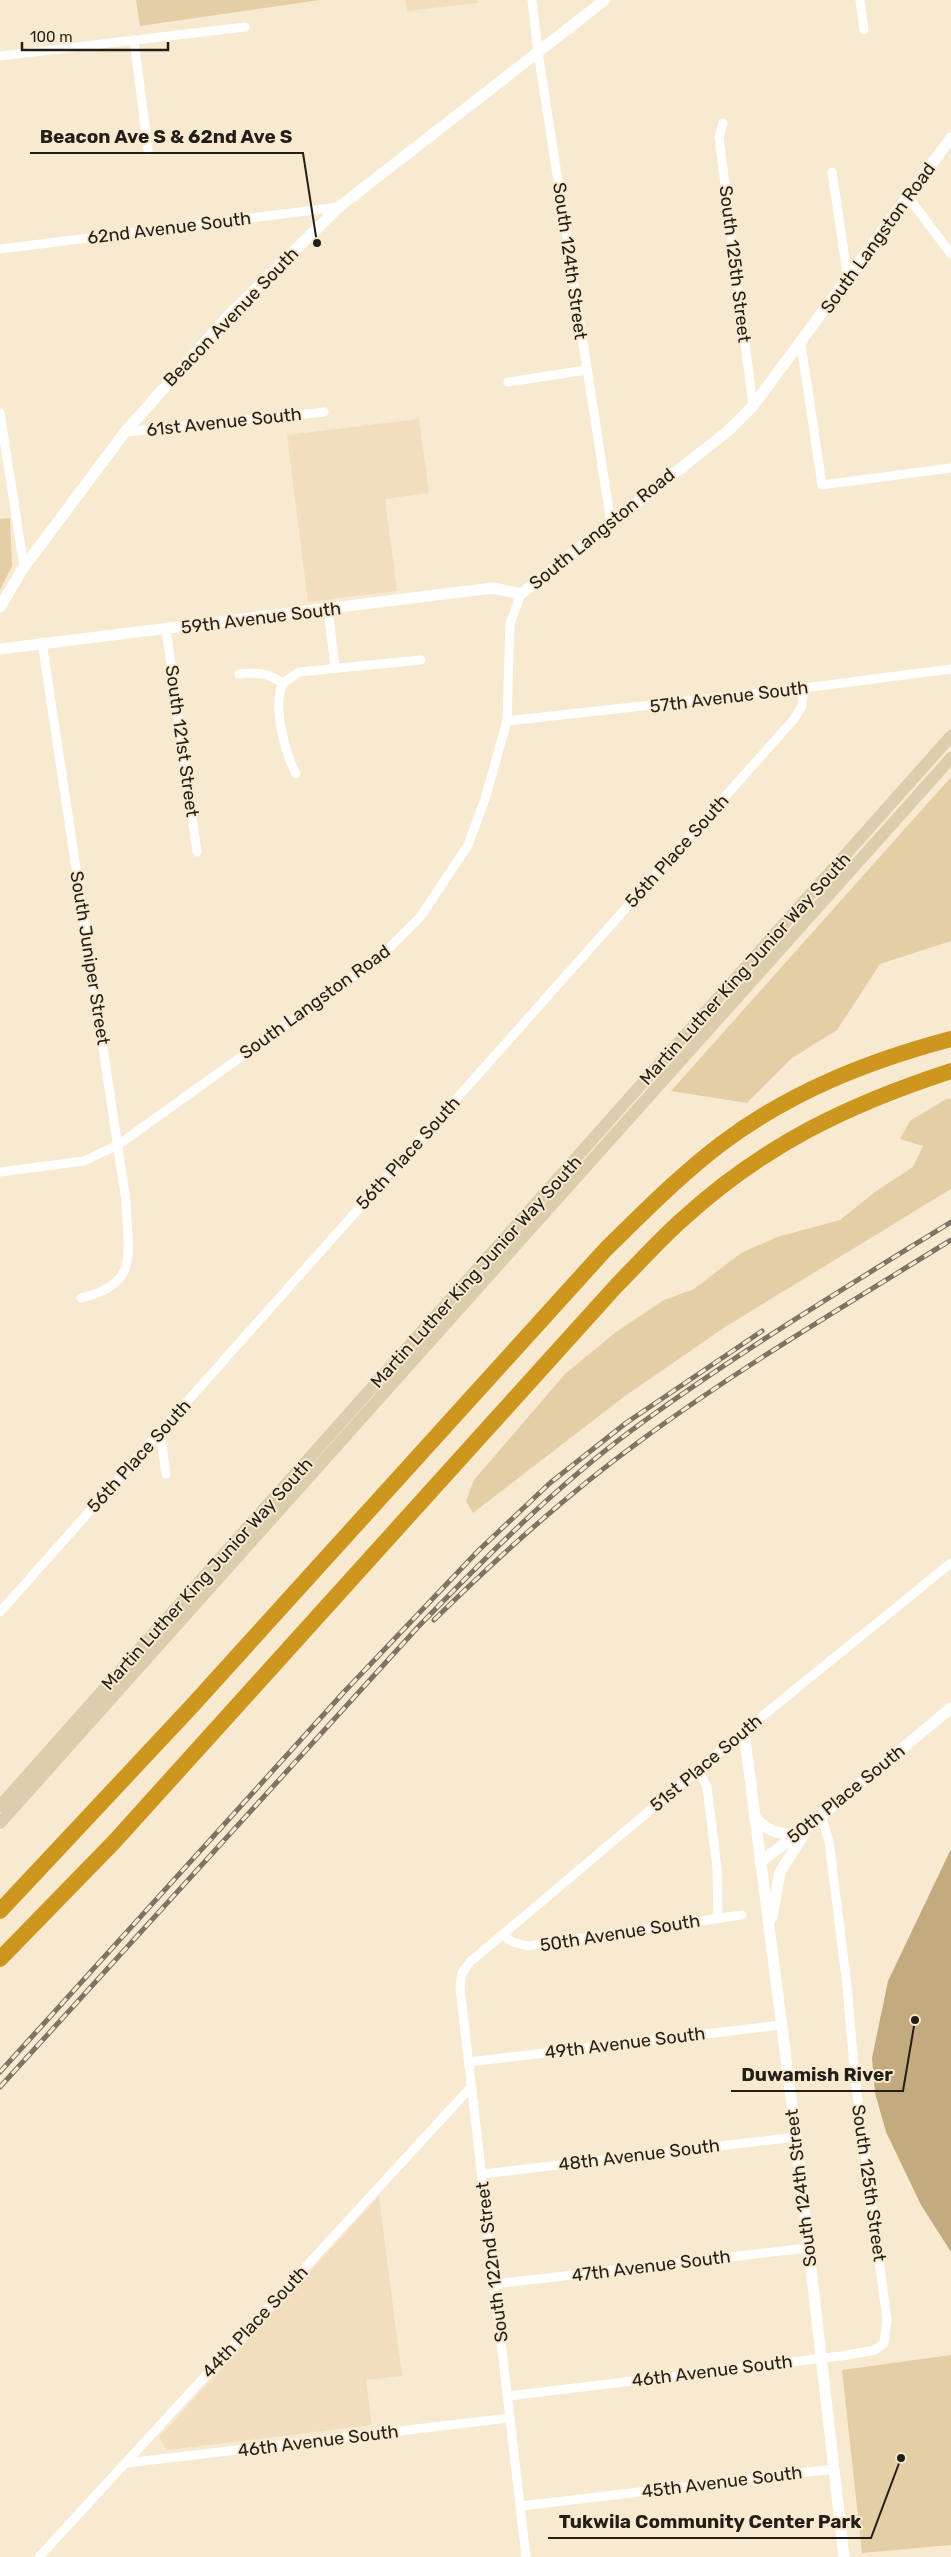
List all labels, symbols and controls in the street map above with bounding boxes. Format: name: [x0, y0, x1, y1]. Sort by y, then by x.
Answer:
scale bar: [22, 20, 169, 52]
text: 100 m: [30, 28, 72, 46]
callout: Beacon Ave S & 62nd Ave S: [30, 119, 303, 153]
text: Beacon Ave S & 62nd Ave S: [40, 125, 293, 148]
street label: South Langston Road: [816, 158, 940, 318]
street label: South 124th Street: [548, 181, 592, 341]
street label: South 125th Street: [714, 184, 756, 344]
street label: 62nd Avenue South: [86, 207, 252, 249]
street label: Beacon Avenue South: [159, 243, 303, 391]
street label: 61st Avenue South: [145, 403, 303, 441]
street label: South Langston Road: [525, 463, 679, 595]
street label: 59th Avenue South: [180, 597, 342, 639]
street label: South 121st Street: [160, 664, 204, 818]
street label: 57th Avenue South: [648, 676, 810, 718]
street label: 56th Place South: [620, 790, 734, 912]
street label: Martin Luther King Junior Way South: [635, 848, 855, 1090]
street label: South Juniper Street: [65, 869, 115, 1047]
street label: South Langston Road: [235, 940, 395, 1064]
street label: 56th Place South: [351, 1092, 465, 1214]
street label: Martin Luther King Junior Way South: [366, 1151, 586, 1393]
street label: 56th Place South: [82, 1395, 196, 1517]
street label: Martin Luther King Junior Way South: [97, 1453, 317, 1695]
street label: 51st Place South: [646, 1710, 766, 1816]
street label: 50th Place South: [783, 1740, 909, 1848]
street label: 50th Avenue South: [538, 1909, 702, 1957]
street label: 49th Avenue South: [544, 2022, 706, 2064]
callout: Duwamish River: [731, 2057, 903, 2091]
text: Duwamish River: [741, 2063, 893, 2086]
street label: South 125th Street: [847, 2103, 891, 2263]
street label: South 124th Street: [780, 2108, 822, 2268]
street label: 48th Avenue South: [557, 2134, 721, 2176]
street label: South 122nd Street: [471, 2180, 513, 2344]
street label: 47th Avenue South: [570, 2245, 732, 2287]
street label: 44th Place South: [197, 2261, 313, 2383]
street label: 46th Avenue South: [630, 2350, 794, 2392]
street label: 46th Avenue South: [236, 2420, 400, 2462]
street label: 45th Avenue South: [640, 2461, 804, 2503]
callout: Tukwila Community Center Park: [548, 2504, 871, 2538]
text: Tukwila Community Center Park: [559, 2510, 861, 2533]

